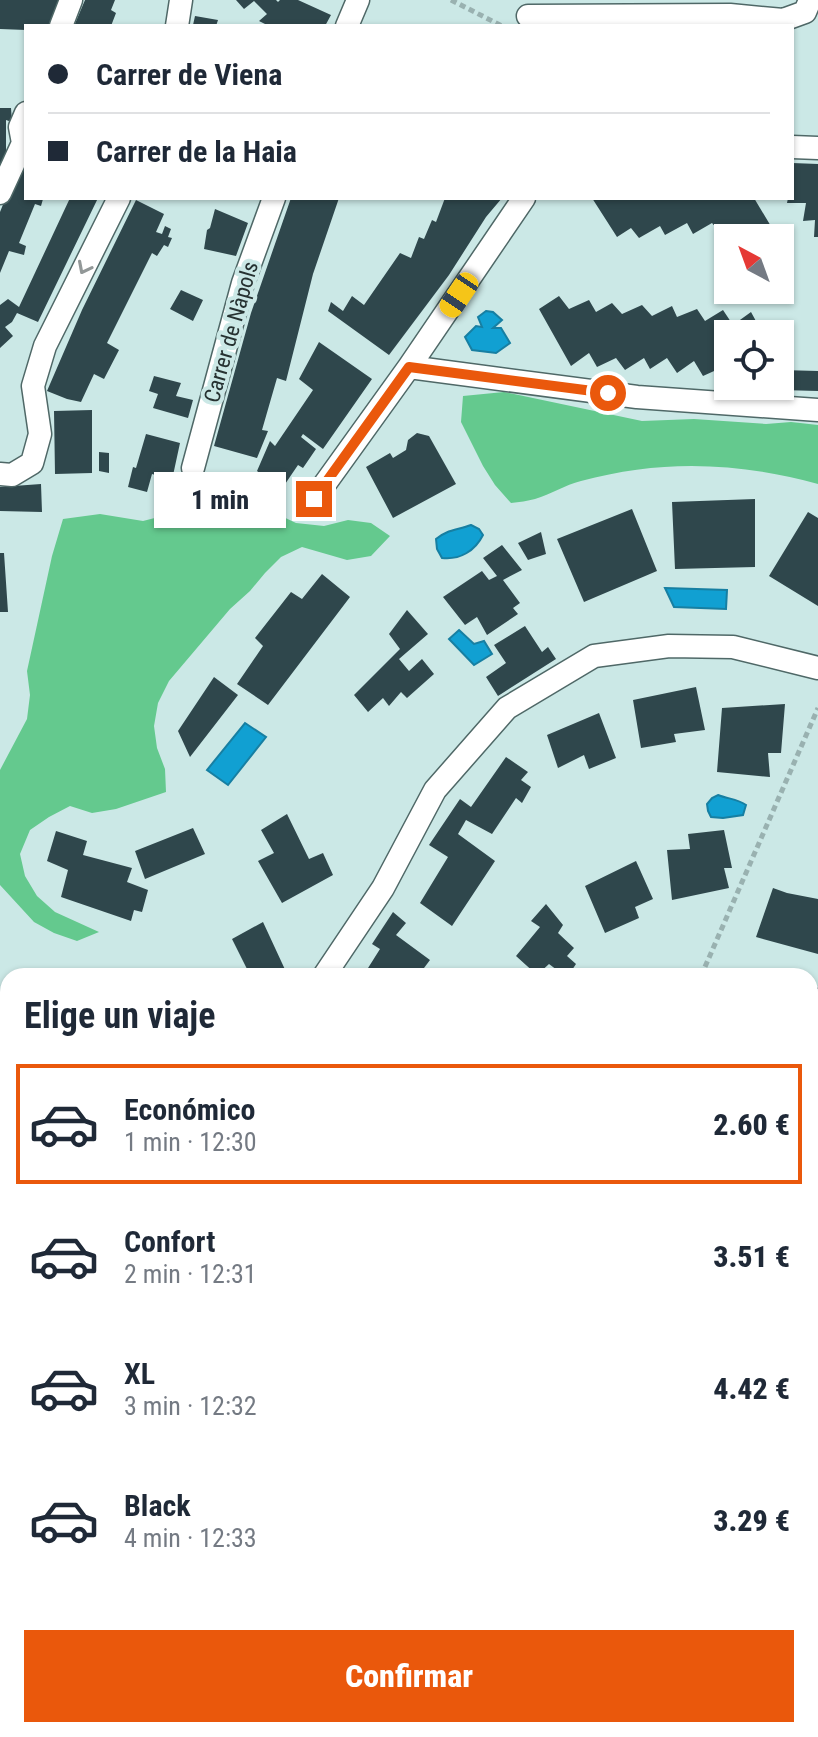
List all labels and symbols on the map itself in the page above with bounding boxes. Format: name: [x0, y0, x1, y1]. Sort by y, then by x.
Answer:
north arrow: [714, 224, 794, 304]
one-way arrow: [78, 259, 94, 274]
street label: Carrer de Nàpols: [199, 259, 263, 405]
car: [436, 268, 482, 322]
route start: [590, 375, 626, 411]
callout: 1 min: [154, 471, 286, 527]
route end: [296, 481, 332, 517]

